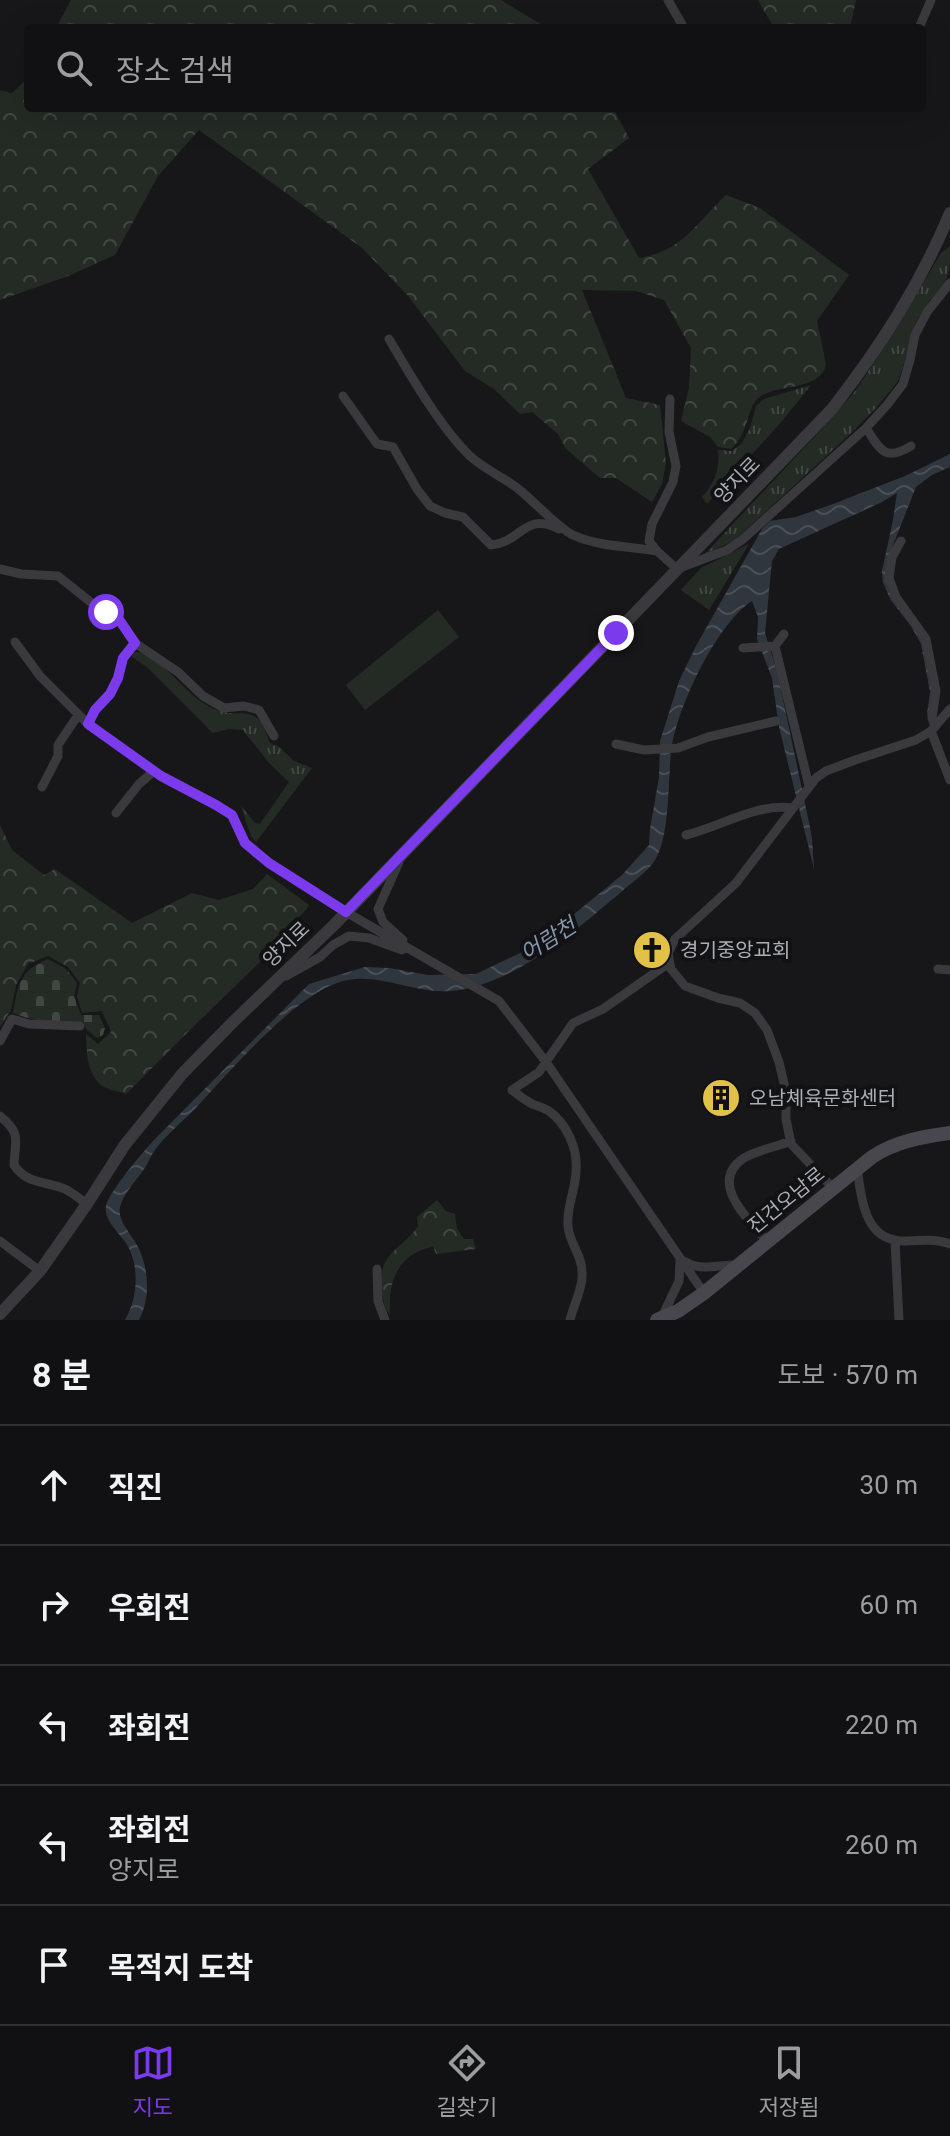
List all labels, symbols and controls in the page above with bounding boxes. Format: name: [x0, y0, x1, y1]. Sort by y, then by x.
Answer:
search box: [24, 24, 926, 112]
icon: search: [52, 46, 96, 90]
text: 장소 검색: [116, 53, 234, 88]
street label: 양지로: [709, 452, 765, 508]
route start: [88, 594, 124, 630]
route end: [598, 615, 634, 651]
water label: 어람천: [516, 911, 583, 966]
street label: 양지로: [258, 916, 314, 972]
church icon: 경기중앙교회: [631, 929, 673, 971]
place label: 경기중앙교회: [680, 938, 790, 962]
building icon: 오남쳬육문화센터: [700, 1077, 742, 1119]
place label: 오남쳬육문화센터: [749, 1086, 896, 1110]
street label: 진건오남로: [743, 1162, 829, 1238]
text: 8 분: [32, 1355, 91, 1395]
text: 도보 · 570 m: [777, 1360, 918, 1390]
icon: ahead: [32, 1463, 76, 1507]
text: 직진: [108, 1470, 163, 1505]
text: 30 m: [860, 1470, 918, 1500]
icon: right: [32, 1583, 76, 1627]
text: 우회전: [108, 1590, 191, 1625]
text: 60 m: [860, 1590, 918, 1620]
icon: left: [32, 1703, 76, 1747]
text: 좌회전: [108, 1710, 191, 1745]
text: 220 m: [845, 1710, 918, 1740]
text: 좌회전: [108, 1812, 191, 1847]
icon: left: [32, 1823, 76, 1867]
text: 260 m: [845, 1830, 918, 1860]
text: 양지로: [108, 1855, 180, 1885]
icon: arrive: [32, 1943, 76, 1987]
text: 목적지 도착: [108, 1950, 253, 1985]
tab: 지도: [131, 2041, 175, 2121]
tab: 길찾기: [436, 2041, 497, 2121]
tab: 저장됨: [758, 2041, 819, 2121]

